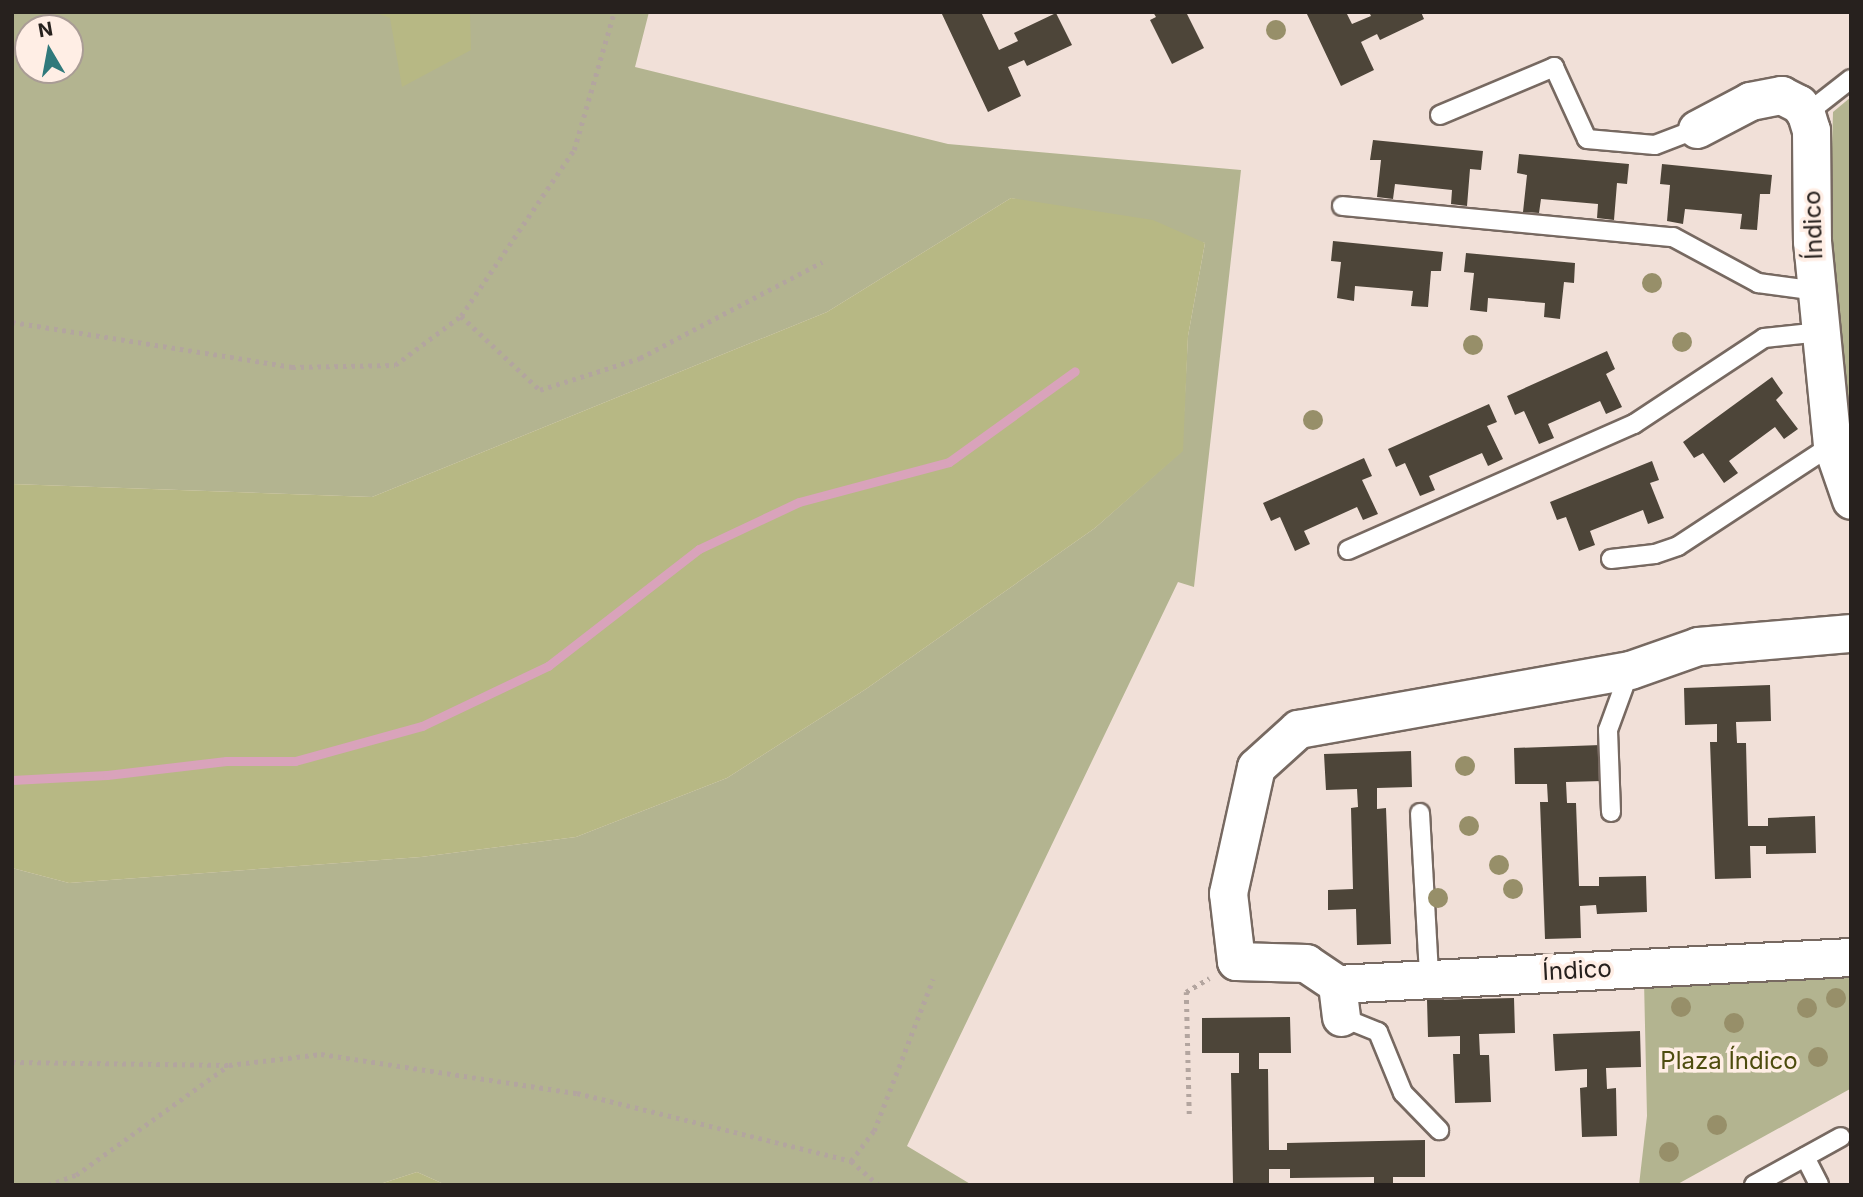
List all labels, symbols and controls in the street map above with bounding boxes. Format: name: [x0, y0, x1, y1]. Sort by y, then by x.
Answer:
north arrow: [14, 14, 84, 84]
text: N: [36, 17, 55, 42]
street label: Índico: [1797, 190, 1829, 260]
street label: Índico: [1542, 954, 1612, 986]
park label: Plaza Índico: [1660, 1047, 1798, 1075]

